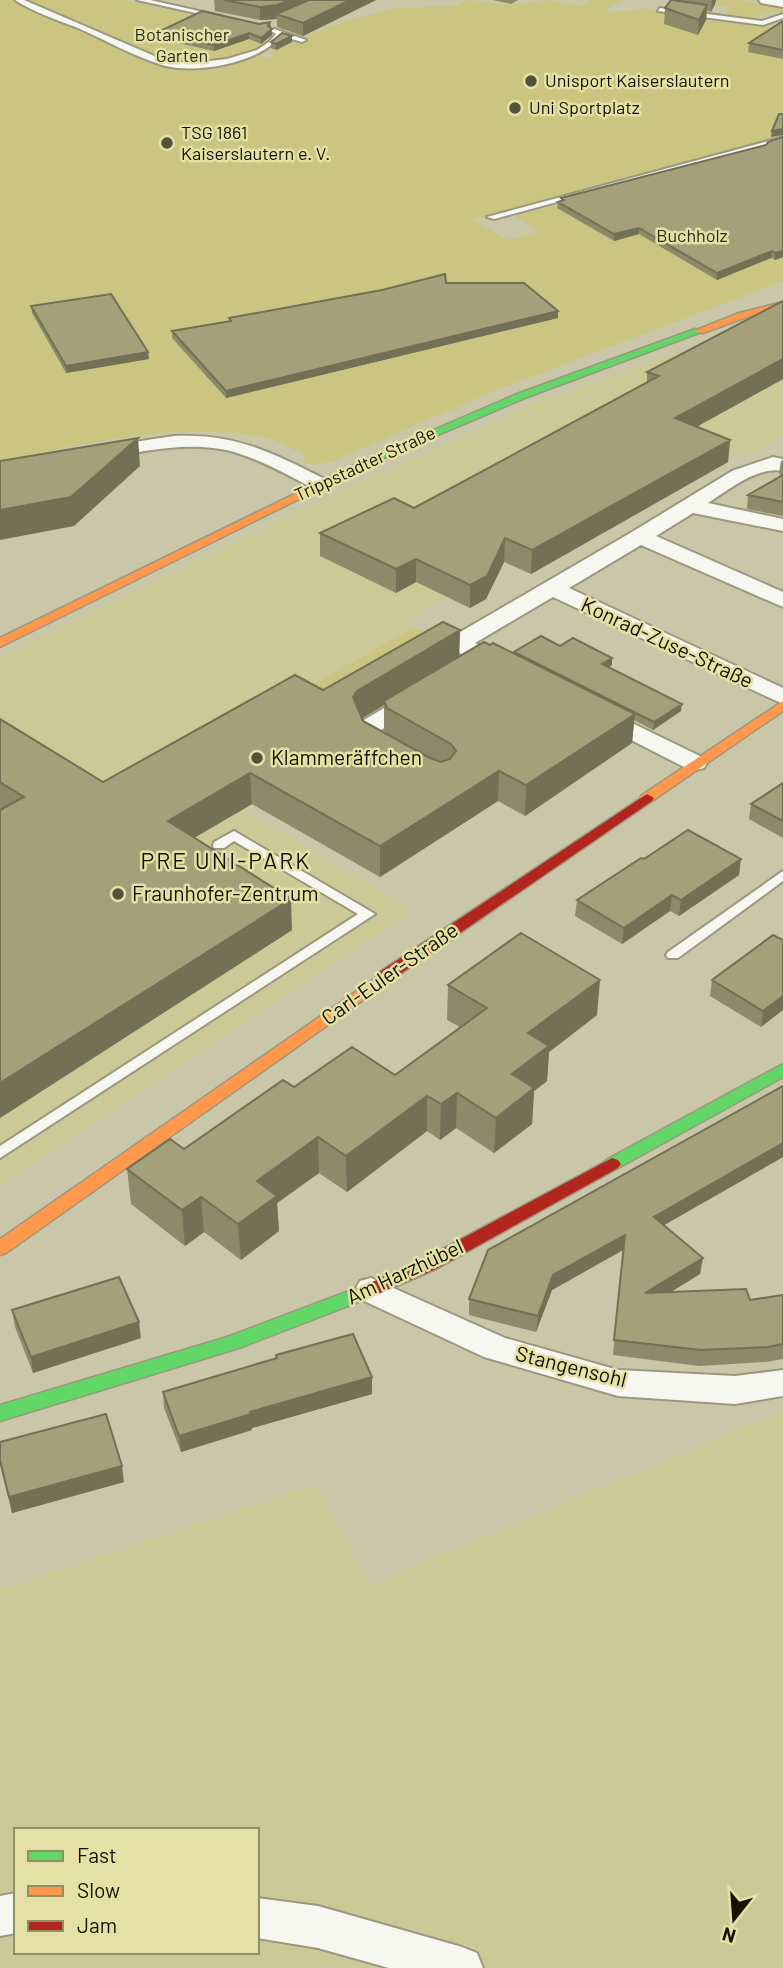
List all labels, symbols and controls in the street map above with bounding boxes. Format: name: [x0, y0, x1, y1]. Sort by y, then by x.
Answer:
park label: Botanischer Garten: [135, 23, 230, 66]
place label: Unisport Kaiserslautern: [545, 69, 730, 91]
marker: Unisport Kaiserslautern: [523, 73, 539, 89]
place label: Uni Sportplatz: [529, 96, 640, 118]
marker: Uni Sportplatz: [507, 100, 523, 116]
place label: TSG 1861 Kaiserslautern e. V.: [181, 121, 330, 164]
marker: TSG 1861 Kaiserslautern e. V.: [159, 135, 175, 151]
park label: Buchholz: [656, 224, 728, 246]
street label: Trippstadter Straße: [291, 421, 439, 505]
street label: Konrad-Zuse-Straße: [578, 591, 758, 692]
place label: Klammeräffchen: [271, 744, 422, 769]
marker: Klammeräffchen: [249, 750, 265, 766]
district label: PRE UNI-PARK: [141, 846, 311, 874]
place label: Fraunhofer-Zentrum: [132, 880, 319, 905]
marker: Fraunhofer-Zentrum: [110, 886, 126, 902]
street label: Carl-Euler-Straße: [316, 916, 462, 1029]
street label: Am Harzhübel: [342, 1233, 467, 1309]
street label: Stangensohl: [513, 1340, 629, 1391]
legend: [14, 1828, 259, 1954]
text: Fast: [77, 1842, 117, 1867]
text: Slow: [77, 1877, 120, 1902]
north arrow: [699, 1884, 769, 1954]
text: Jam: [77, 1912, 117, 1937]
text: N: [719, 1923, 738, 1949]

